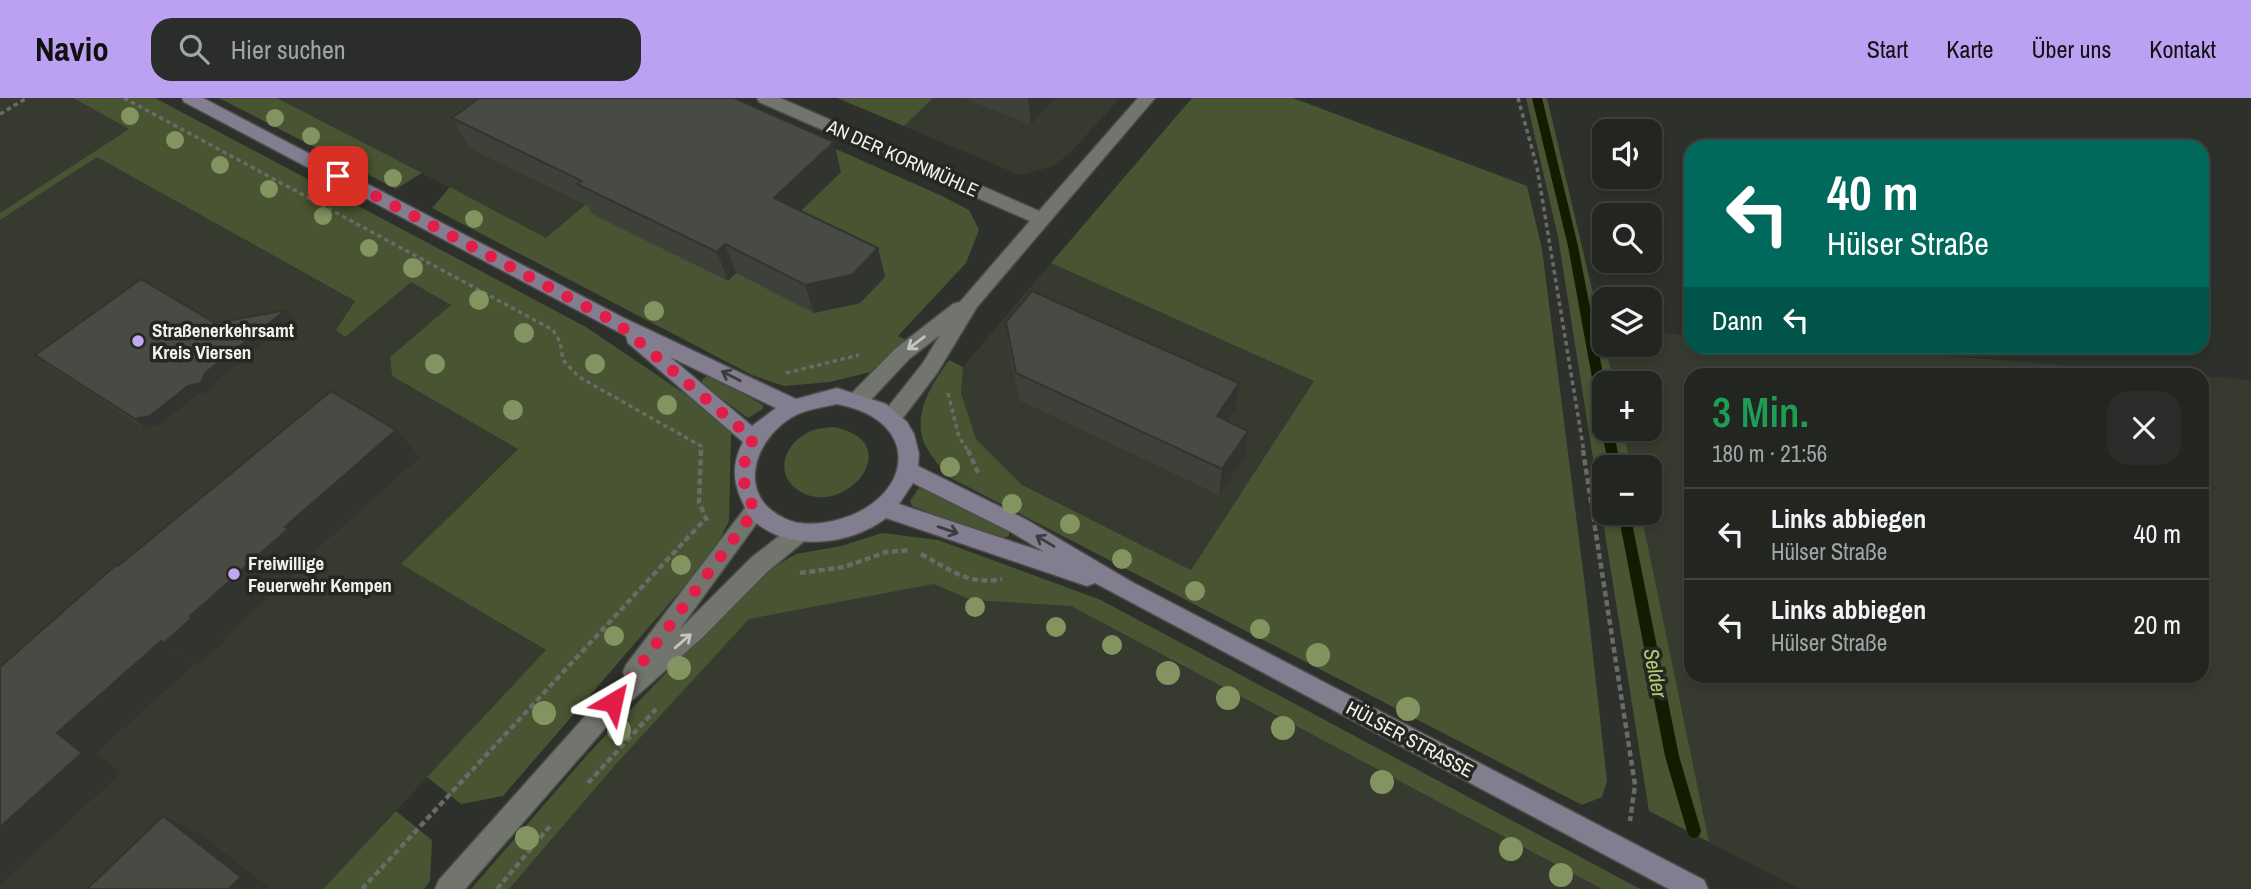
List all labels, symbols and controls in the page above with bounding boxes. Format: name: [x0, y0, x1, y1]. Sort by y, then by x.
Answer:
search box: [151, 18, 641, 81]
text: Navio: [35, 27, 109, 71]
icon: search: [175, 30, 213, 68]
text: Hier suchen: [231, 32, 346, 67]
text: Start: [1867, 33, 1908, 65]
text: Karte: [1946, 33, 1993, 65]
text: Über uns: [2031, 33, 2111, 65]
text: Kontakt: [2149, 33, 2216, 65]
street label: AN DER KORNMÜHLE: [822, 113, 983, 203]
map controls: [1592, 119, 1662, 525]
button: sound: [1592, 119, 1662, 189]
pin: [308, 146, 368, 206]
icon: arrive: [319, 157, 357, 195]
text: 40 m: [1827, 159, 1919, 225]
icon: left: [1712, 168, 1803, 259]
button: search: [1592, 203, 1662, 273]
text: Hülser Straße: [1827, 222, 1989, 265]
button: layers: [1592, 287, 1662, 357]
icon: left: [1777, 301, 1815, 339]
text: Dann: [1712, 303, 1763, 338]
place label: Straßenerkehrsamt Kreis Viersen: [152, 317, 294, 365]
marker: Straßenerkehrsamt Kreis Viersen: [130, 333, 146, 349]
one-way arrow: [907, 336, 926, 351]
one-way arrow: [721, 369, 742, 383]
button: +: [1592, 371, 1662, 441]
text: 3 Min.: [1712, 384, 1809, 440]
button: close: [2107, 391, 2181, 465]
text: 180 m · 21:56: [1712, 438, 1827, 469]
button: −: [1592, 455, 1662, 525]
text: Links abbiegen: [1771, 501, 1926, 536]
icon: left: [1712, 515, 1750, 553]
text: 40 m: [2134, 516, 2181, 551]
one-way arrow: [936, 525, 958, 537]
one-way arrow: [1035, 534, 1055, 548]
text: Hülser Straße: [1771, 536, 1887, 567]
place label: Freiwillige Feuerwehr Kempen: [248, 550, 392, 598]
marker: Freiwillige Feuerwehr Kempen: [226, 566, 242, 582]
text: Links abbiegen: [1771, 592, 1926, 627]
icon: left: [1712, 606, 1750, 644]
text: 20 m: [2134, 607, 2181, 642]
text: Hülser Straße: [1771, 627, 1887, 658]
one-way arrow: [673, 633, 691, 649]
water label: Selder: [1637, 646, 1675, 701]
position arrow: [576, 665, 650, 739]
street label: HÜLSER STRASSE: [1342, 695, 1478, 783]

